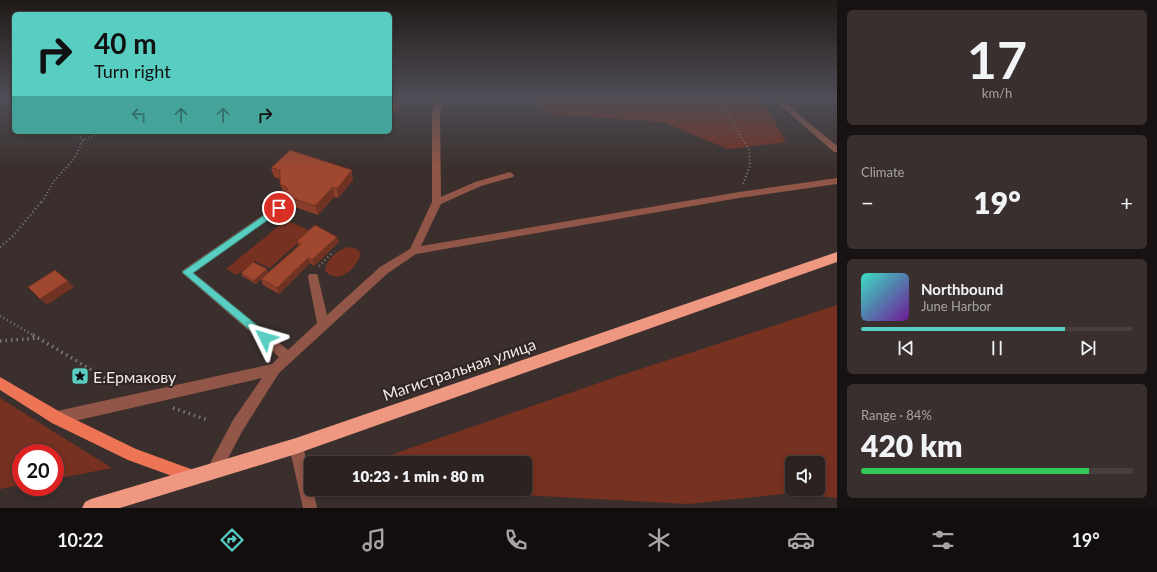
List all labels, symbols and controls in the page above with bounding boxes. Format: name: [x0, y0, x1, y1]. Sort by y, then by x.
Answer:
text: 40 m: [94, 26, 157, 60]
icon: right: [28, 28, 80, 80]
text: 17: [967, 28, 1027, 90]
text: Turn right: [94, 60, 171, 82]
text: km/h: [982, 85, 1012, 101]
icon: left: [128, 104, 150, 126]
icon: ahead: [170, 104, 192, 126]
icon: ahead: [212, 104, 234, 126]
icon: right: [254, 104, 276, 126]
text: Climate: [861, 164, 904, 180]
text: 19°: [973, 184, 1021, 220]
text: −: [861, 189, 874, 216]
text: +: [1120, 189, 1133, 216]
pin: [262, 191, 296, 225]
icon: arrive: [268, 197, 290, 219]
text: Northbound: [921, 280, 1003, 298]
text: June Harbor: [921, 298, 991, 314]
position arrow: [244, 317, 286, 359]
street label: Магистральная улица: [380, 334, 538, 404]
icon: previous: [895, 337, 917, 359]
icon: pause: [986, 337, 1008, 359]
icon: next: [1077, 337, 1099, 359]
place icon: Е.Ермакову: [70, 366, 90, 386]
place label: Е.Ермакову: [93, 367, 177, 386]
text: Range · 84%: [861, 407, 932, 423]
text: 420 km: [861, 427, 962, 463]
speed limit sign: 20: [12, 444, 64, 496]
map controls: [785, 456, 825, 496]
button: sound: [785, 456, 825, 496]
text: 10:23 · 1 min · 80 m: [352, 467, 484, 485]
icon: directions: [218, 526, 246, 554]
icon: music: [360, 526, 388, 554]
icon: phone: [502, 526, 530, 554]
icon: climate: [645, 526, 673, 554]
icon: car: [787, 526, 815, 554]
icon: filters: [929, 526, 957, 554]
text: 10:22: [57, 529, 104, 551]
text: 19°: [1071, 529, 1100, 551]

